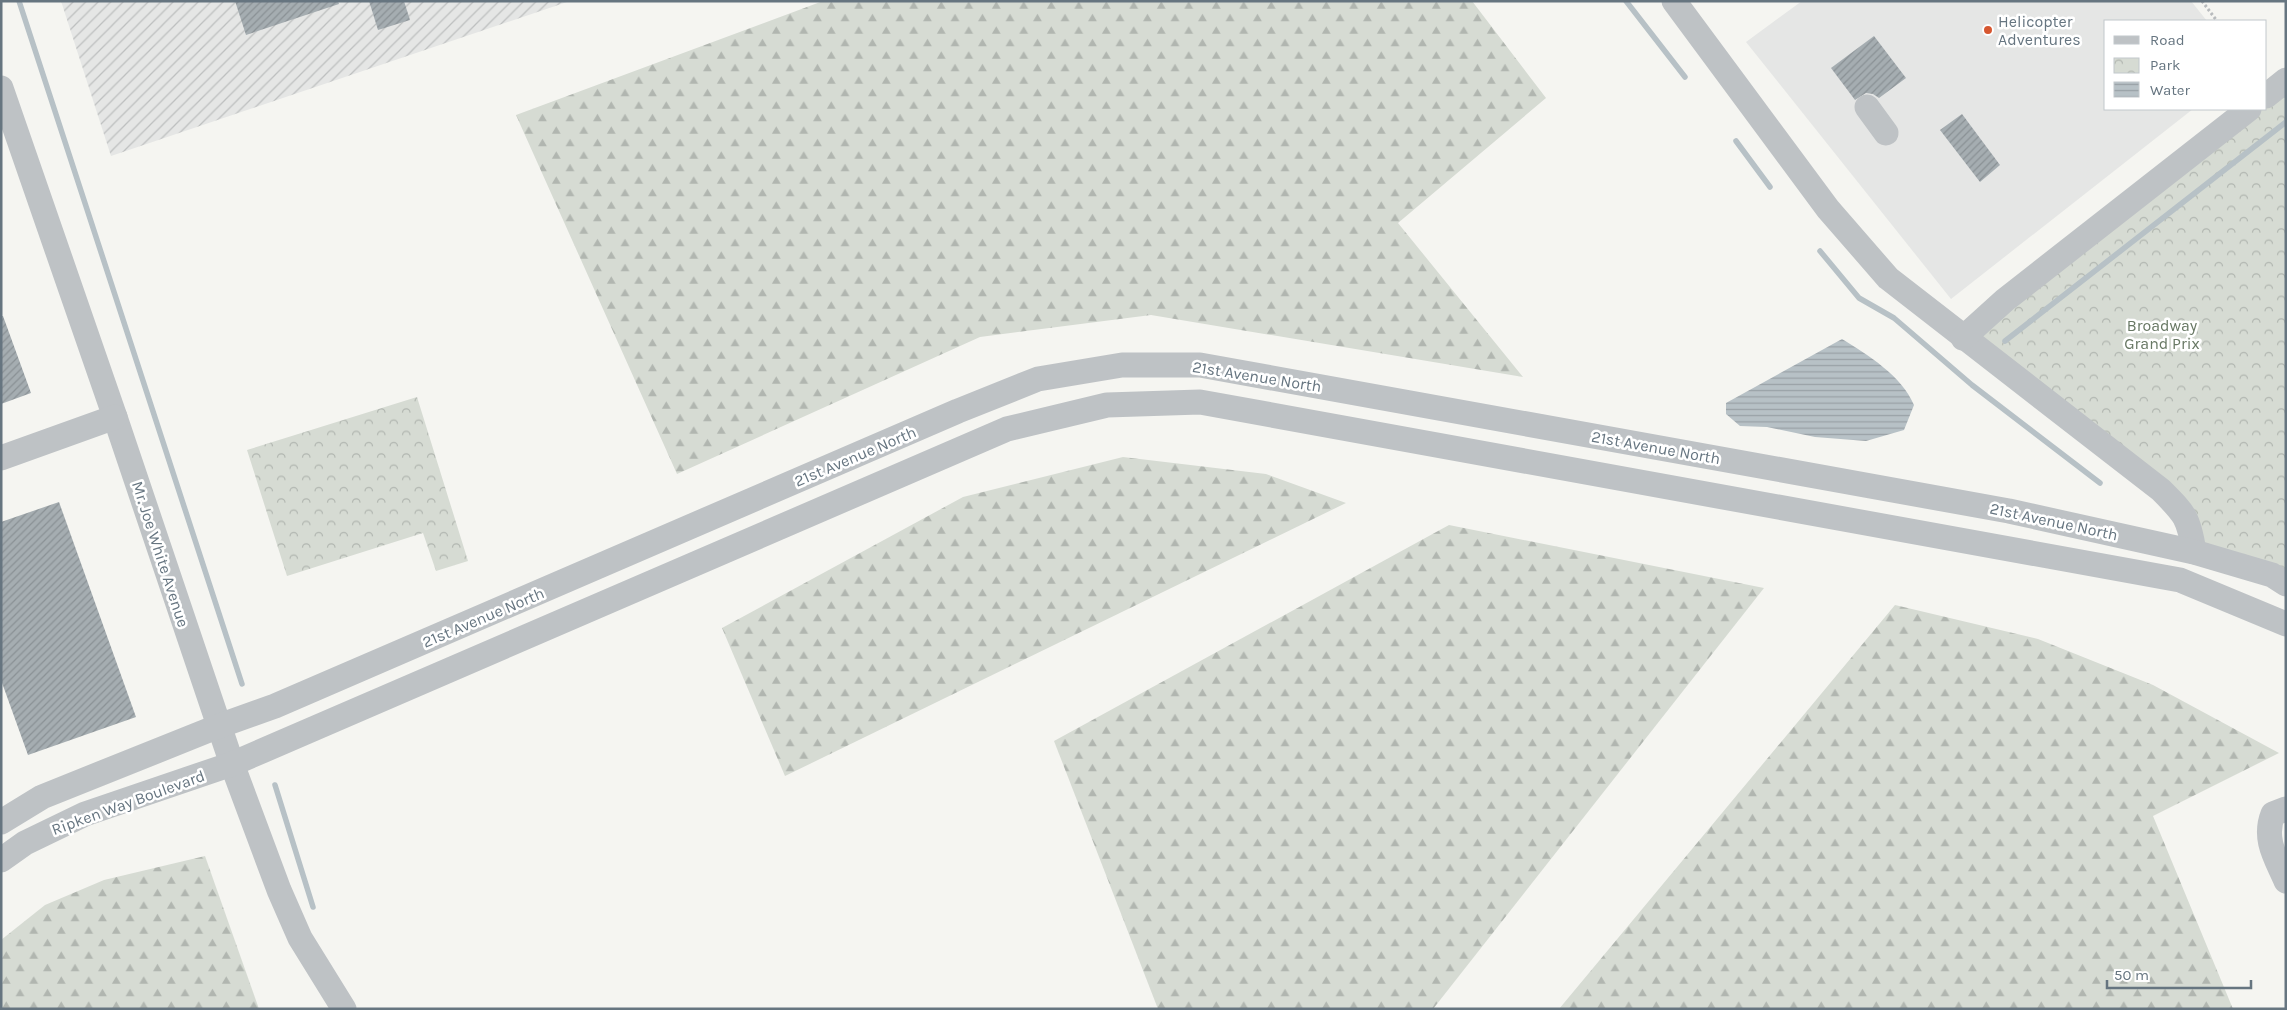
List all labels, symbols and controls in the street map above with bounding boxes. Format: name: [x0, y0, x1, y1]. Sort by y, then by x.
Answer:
place label: Helicopter Adventures: [1998, 12, 2081, 49]
legend: [2104, 20, 2267, 110]
marker: Helicopter Adventures: [1982, 24, 1994, 36]
text: Road: [2150, 31, 2185, 49]
text: Park: [2150, 56, 2180, 74]
text: Water: [2150, 81, 2191, 99]
park label: Broadway Grand Prix: [2124, 316, 2200, 353]
street label: 21st Avenue North: [1191, 357, 1323, 396]
street label: 21st Avenue North: [791, 422, 919, 491]
street label: 21st Avenue North: [1590, 427, 1722, 468]
street label: Mr. Joe White Avenue: [128, 479, 193, 630]
street label: 21st Avenue North: [1988, 499, 2120, 544]
street label: 21st Avenue North: [419, 583, 547, 652]
street label: Ripken Way Boulevard: [49, 766, 207, 839]
scale bar: [2107, 958, 2251, 990]
text: 50 m: [2114, 966, 2149, 984]

